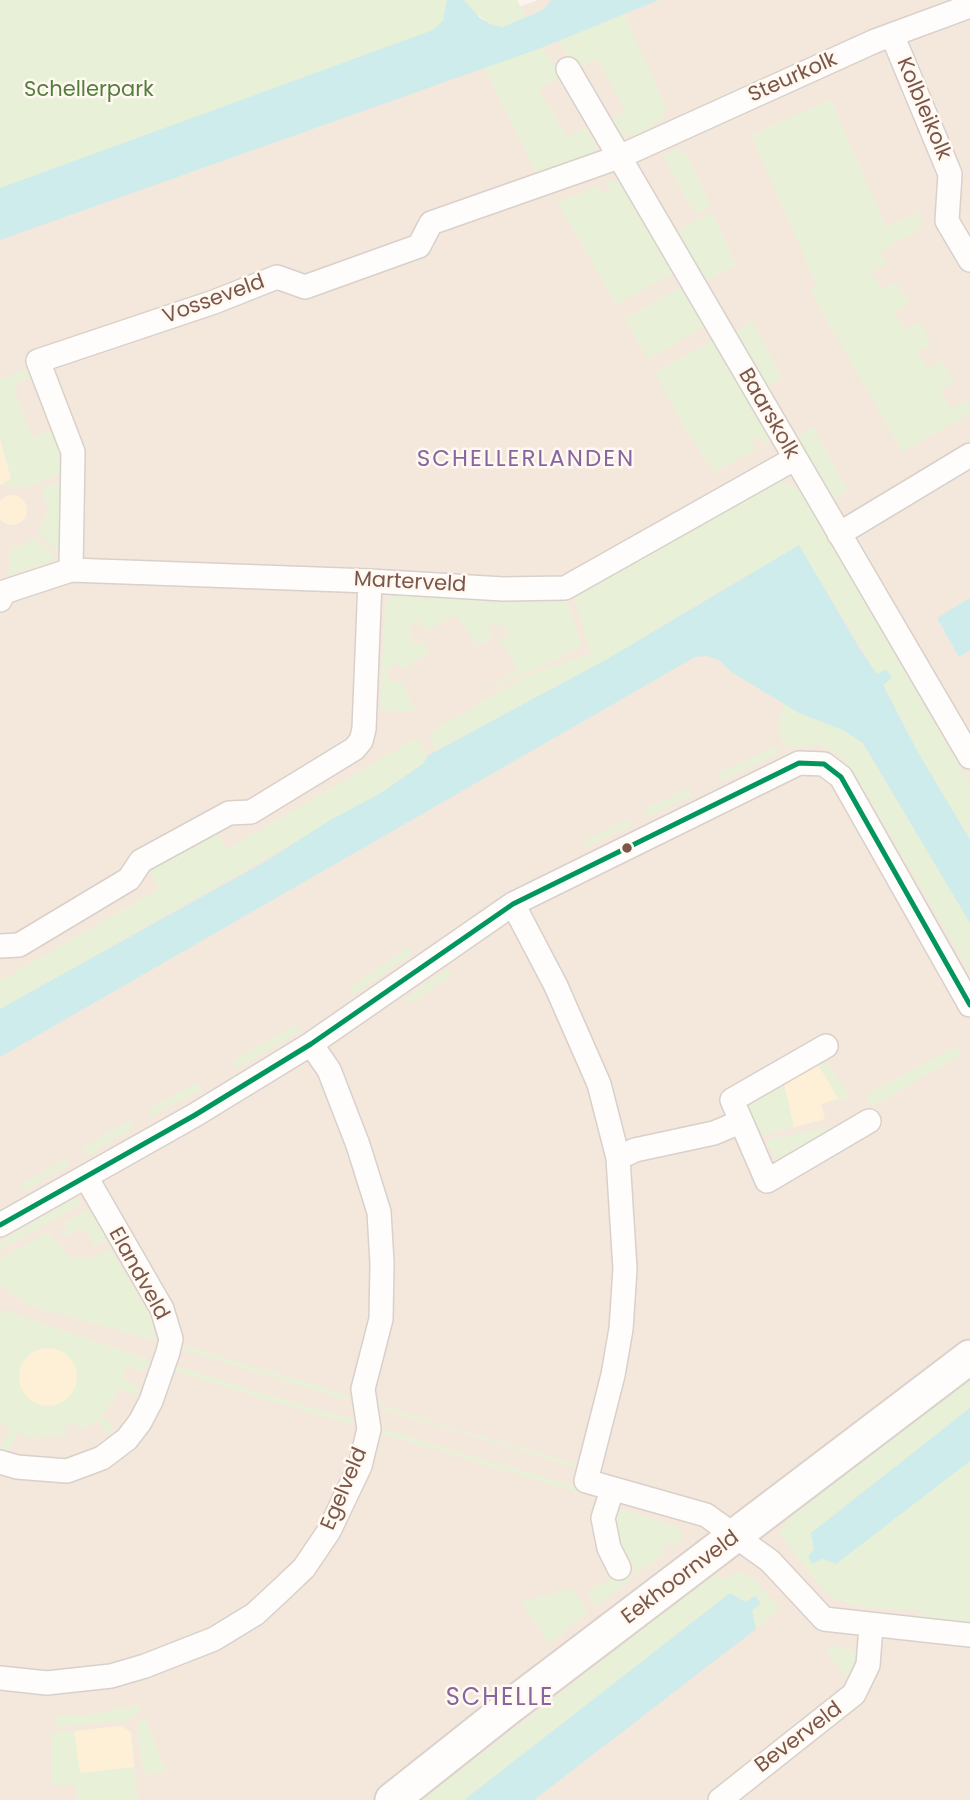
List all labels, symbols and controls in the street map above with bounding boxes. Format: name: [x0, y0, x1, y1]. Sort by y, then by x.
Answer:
street label: Steurkolk: [745, 47, 841, 109]
street label: Kolbleikolk: [890, 54, 956, 164]
park label: Schellerpark: [24, 78, 154, 104]
street label: Vosseveld: [160, 270, 268, 330]
street label: Baarskolk: [732, 364, 804, 464]
district label: SCHELLERLANDEN: [419, 446, 633, 474]
street label: Marterveld: [353, 567, 467, 599]
unlabelled marker: [620, 841, 634, 855]
street label: Elandveld: [102, 1223, 174, 1325]
street label: Egelveld: [316, 1444, 374, 1534]
street label: Eekhoornveld: [617, 1526, 745, 1630]
district label: SCHELLE: [447, 1685, 553, 1713]
street label: Beverveld: [750, 1697, 848, 1779]

